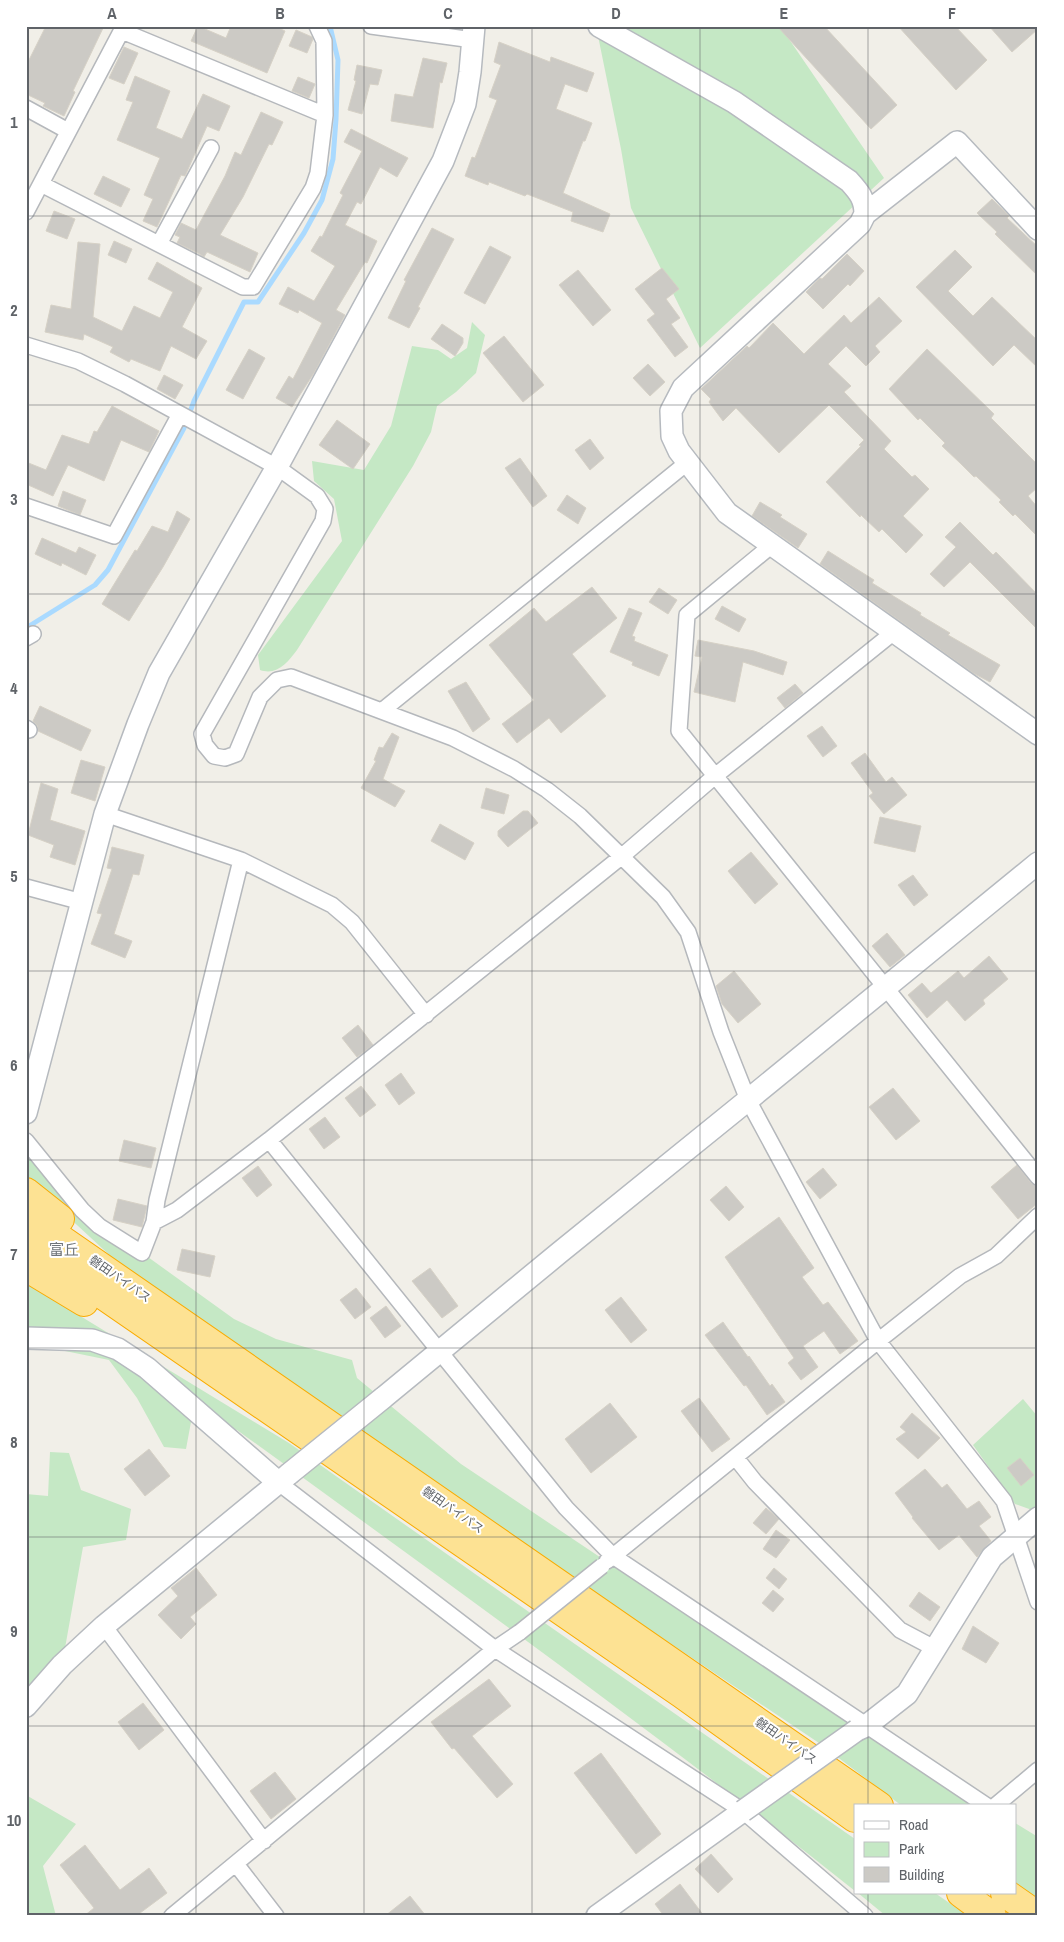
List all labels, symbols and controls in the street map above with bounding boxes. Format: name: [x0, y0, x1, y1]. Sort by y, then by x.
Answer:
text: A: [107, 2, 117, 24]
text: B: [275, 2, 285, 24]
text: C: [443, 2, 453, 24]
text: D: [611, 2, 621, 24]
text: E: [780, 2, 789, 24]
text: F: [948, 2, 956, 24]
text: 1: [10, 111, 18, 133]
text: 2: [10, 299, 18, 321]
text: 3: [10, 488, 18, 510]
text: 4: [10, 677, 18, 699]
text: 5: [10, 865, 18, 887]
text: 6: [10, 1054, 18, 1076]
district label: 富丘: [49, 1239, 79, 1260]
text: 7: [10, 1243, 18, 1265]
street label: 磐田バイパス: [86, 1252, 154, 1306]
text: 8: [10, 1431, 18, 1453]
street label: 磐田バイパス: [419, 1483, 487, 1537]
text: 9: [10, 1620, 18, 1642]
street label: 磐田バイパス: [752, 1714, 820, 1768]
legend: [854, 1804, 1016, 1894]
text: 10: [7, 1809, 21, 1831]
text: Road: [899, 1814, 928, 1835]
text: Park: [899, 1838, 925, 1859]
text: Building: [899, 1864, 944, 1885]

